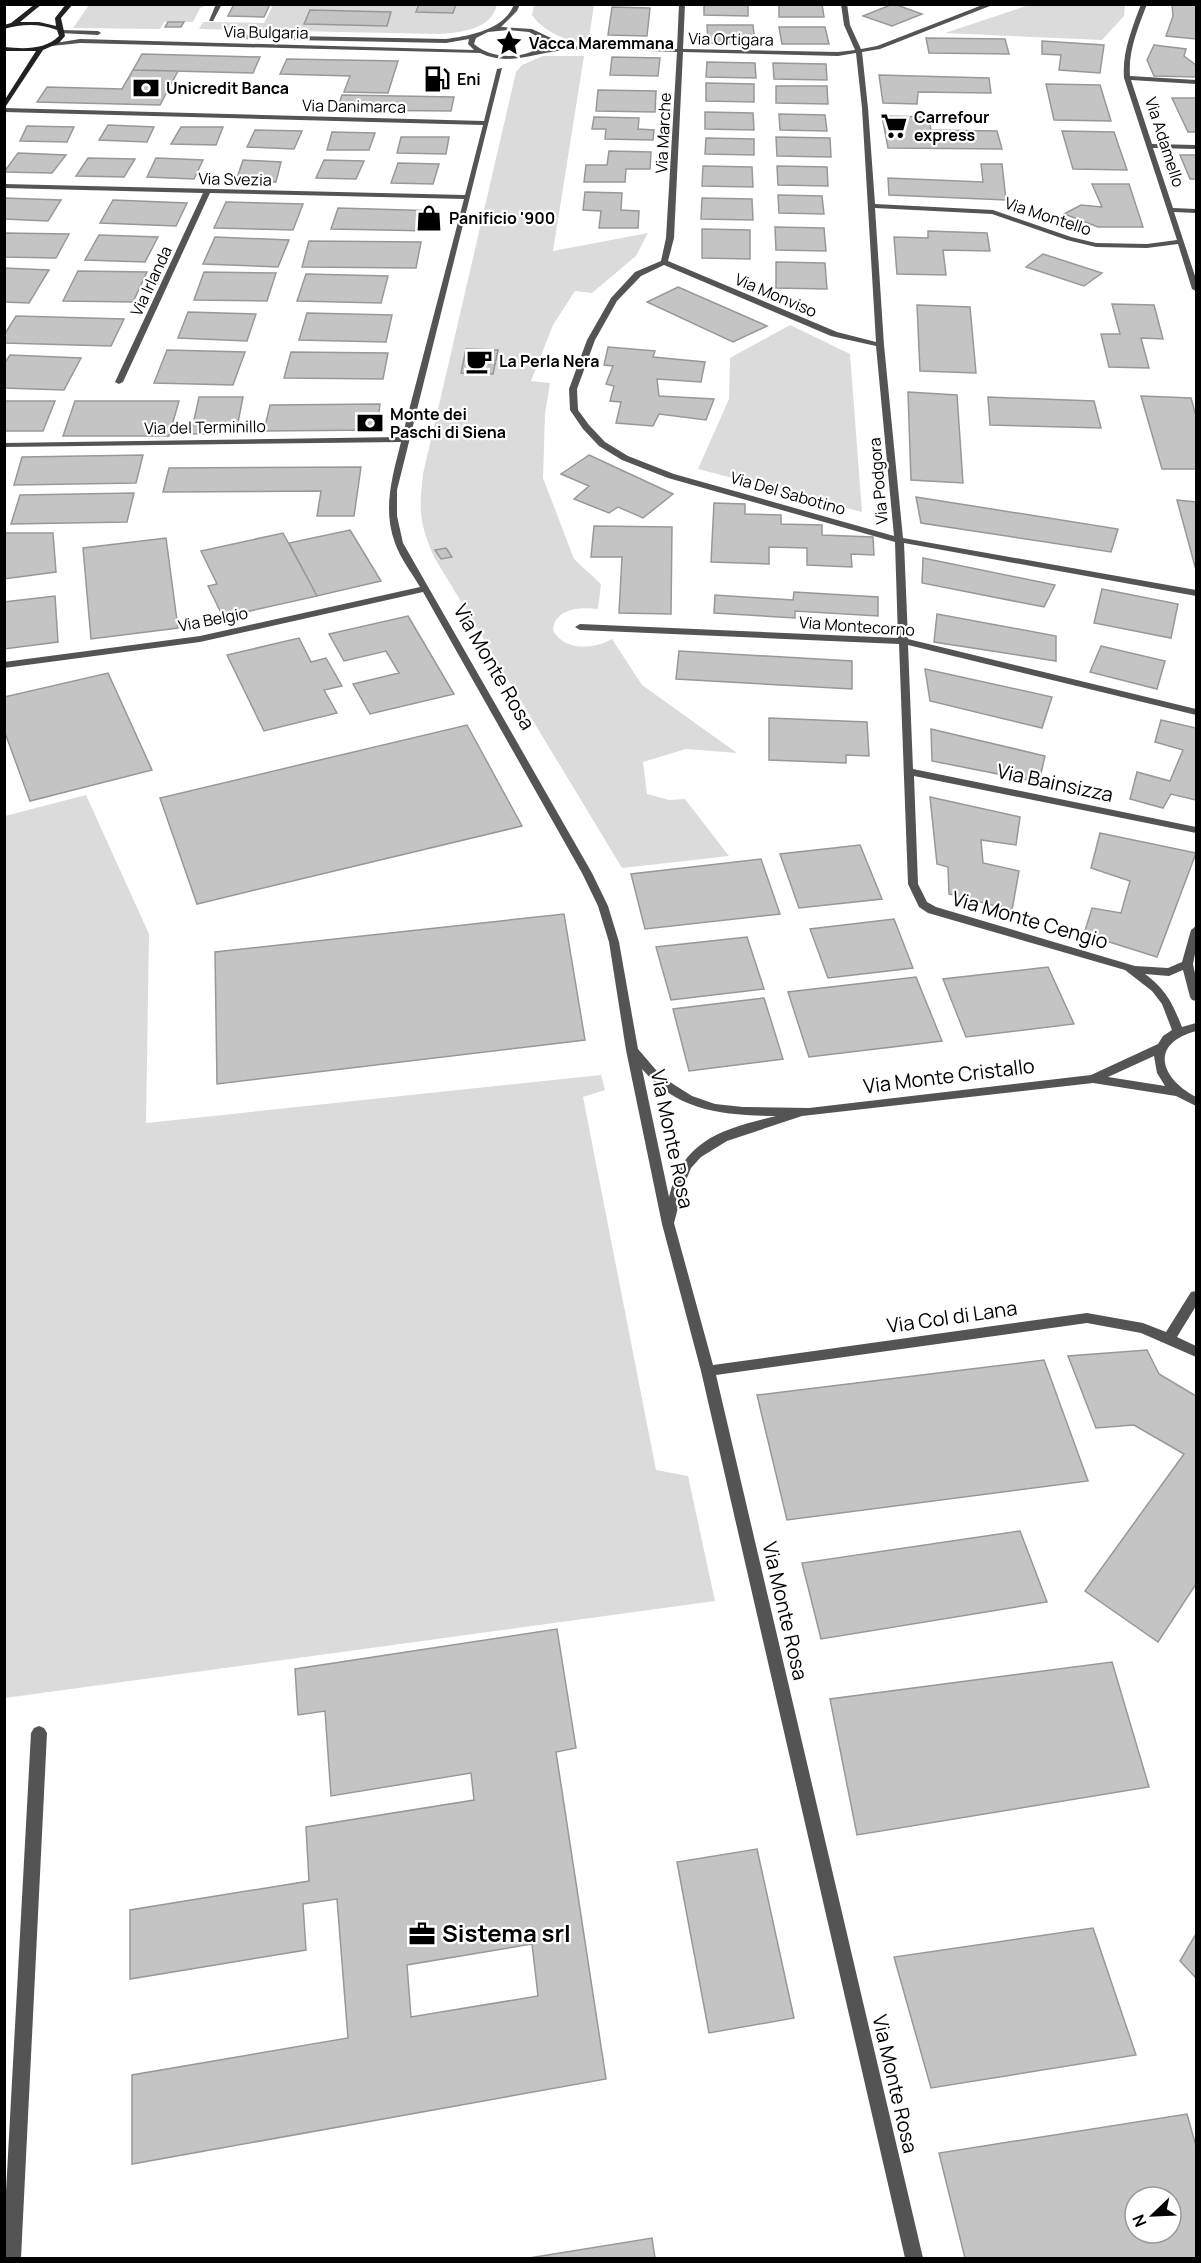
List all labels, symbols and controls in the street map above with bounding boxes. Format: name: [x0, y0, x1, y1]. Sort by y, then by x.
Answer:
street label: Via Bulgaria: [223, 20, 309, 44]
street label: Via Ortigara: [688, 27, 774, 51]
place icon: Vacca Maremmana: [494, 28, 524, 58]
place label: Vacca Maremmana: [529, 32, 674, 54]
fuel station icon: Eni: [422, 64, 452, 94]
place label: Eni: [457, 68, 481, 90]
bank icon: Unicredit Banca: [131, 73, 161, 103]
place label: Unicredit Banca: [166, 77, 289, 99]
street label: Via Marche: [650, 92, 676, 174]
street label: Via Danimarca: [302, 94, 406, 118]
street label: Via Adamello: [1140, 94, 1190, 190]
place label: Carrefour express: [914, 106, 989, 146]
supermarket icon: Carrefour express: [879, 111, 909, 141]
street label: Via Svezia: [198, 167, 272, 191]
street label: Via Montello: [1002, 192, 1094, 240]
shop icon: Panificio '900: [414, 203, 444, 233]
place label: Panificio '900: [449, 207, 555, 229]
street label: Via Irlanda: [125, 242, 177, 320]
street label: Via Monviso: [732, 268, 820, 322]
cafe icon: La Perla Nera: [464, 346, 494, 376]
place label: La Perla Nera: [499, 350, 599, 372]
place label: Monte dei Paschi di Siena: [390, 403, 506, 443]
bank icon: Monte dei Paschi di Siena: [355, 408, 385, 438]
street label: Via del Terminillo: [144, 415, 266, 439]
street label: Via Podgora: [863, 437, 893, 525]
street label: Via Del Sabotino: [728, 466, 848, 520]
street label: Via Monte Rosa: [447, 599, 541, 735]
street label: Via Belgio: [176, 601, 250, 637]
street label: Via Montecorno: [798, 611, 916, 641]
street label: Via Bainsizza: [994, 757, 1116, 808]
street label: Via Monte Cengio: [949, 884, 1111, 955]
street label: Via Monte Cristallo: [862, 1052, 1036, 1099]
street label: Via Monte Rosa: [645, 1067, 700, 1211]
street label: Via Col di Lana: [885, 1294, 1019, 1339]
street label: Via Monte Rosa: [756, 1539, 815, 1683]
place label: Sistema srl: [442, 1916, 571, 1949]
office icon: Sistema srl: [407, 1919, 437, 1949]
street label: Via Monte Rosa: [866, 2012, 925, 2156]
north arrow: [1123, 2185, 1183, 2245]
text: N: [1127, 2211, 1152, 2230]

